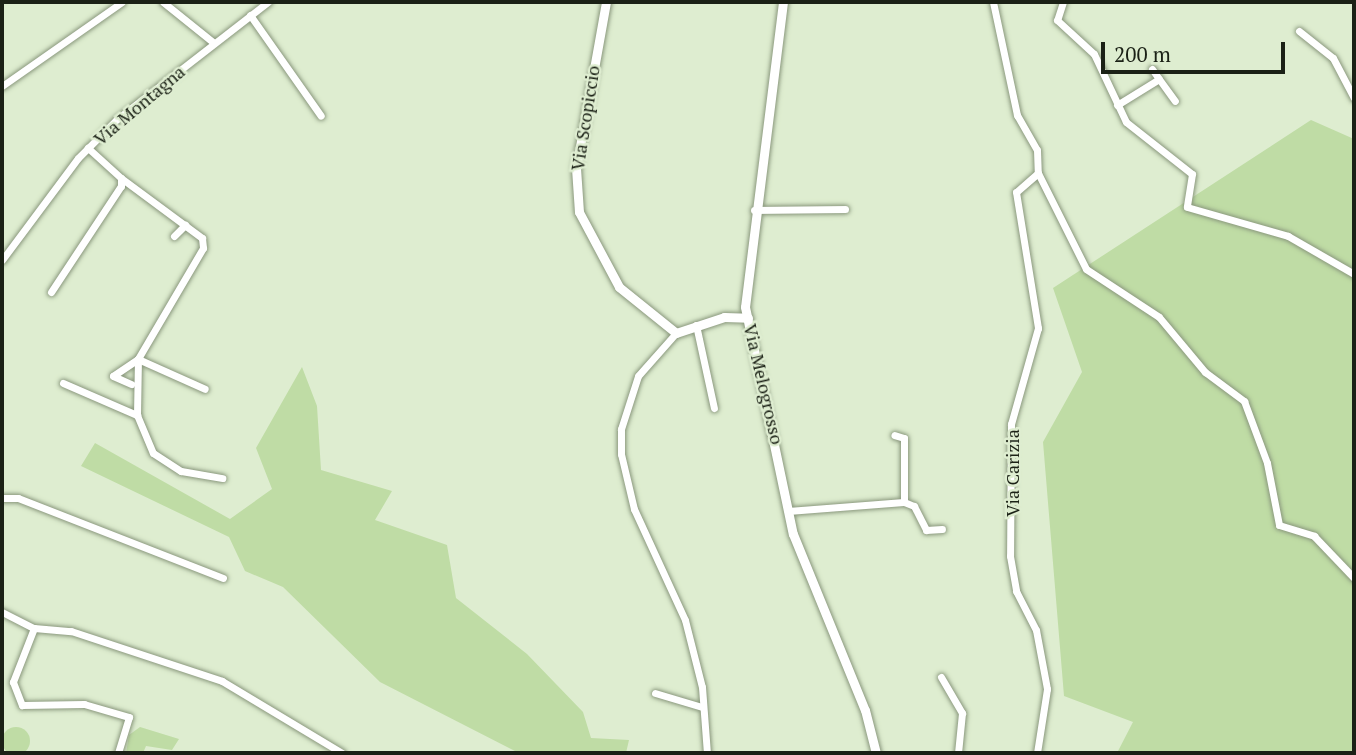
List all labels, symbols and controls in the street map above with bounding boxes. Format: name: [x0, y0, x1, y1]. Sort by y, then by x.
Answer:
scale bar: [1104, 28, 1288, 72]
text: 200 m: [1114, 40, 1171, 68]
street label: Via Montagna: [89, 61, 189, 149]
street label: Via Scopiccio: [566, 64, 604, 172]
street label: Via Melogrosso: [740, 322, 788, 446]
street label: Via Carizia: [1001, 429, 1023, 517]

